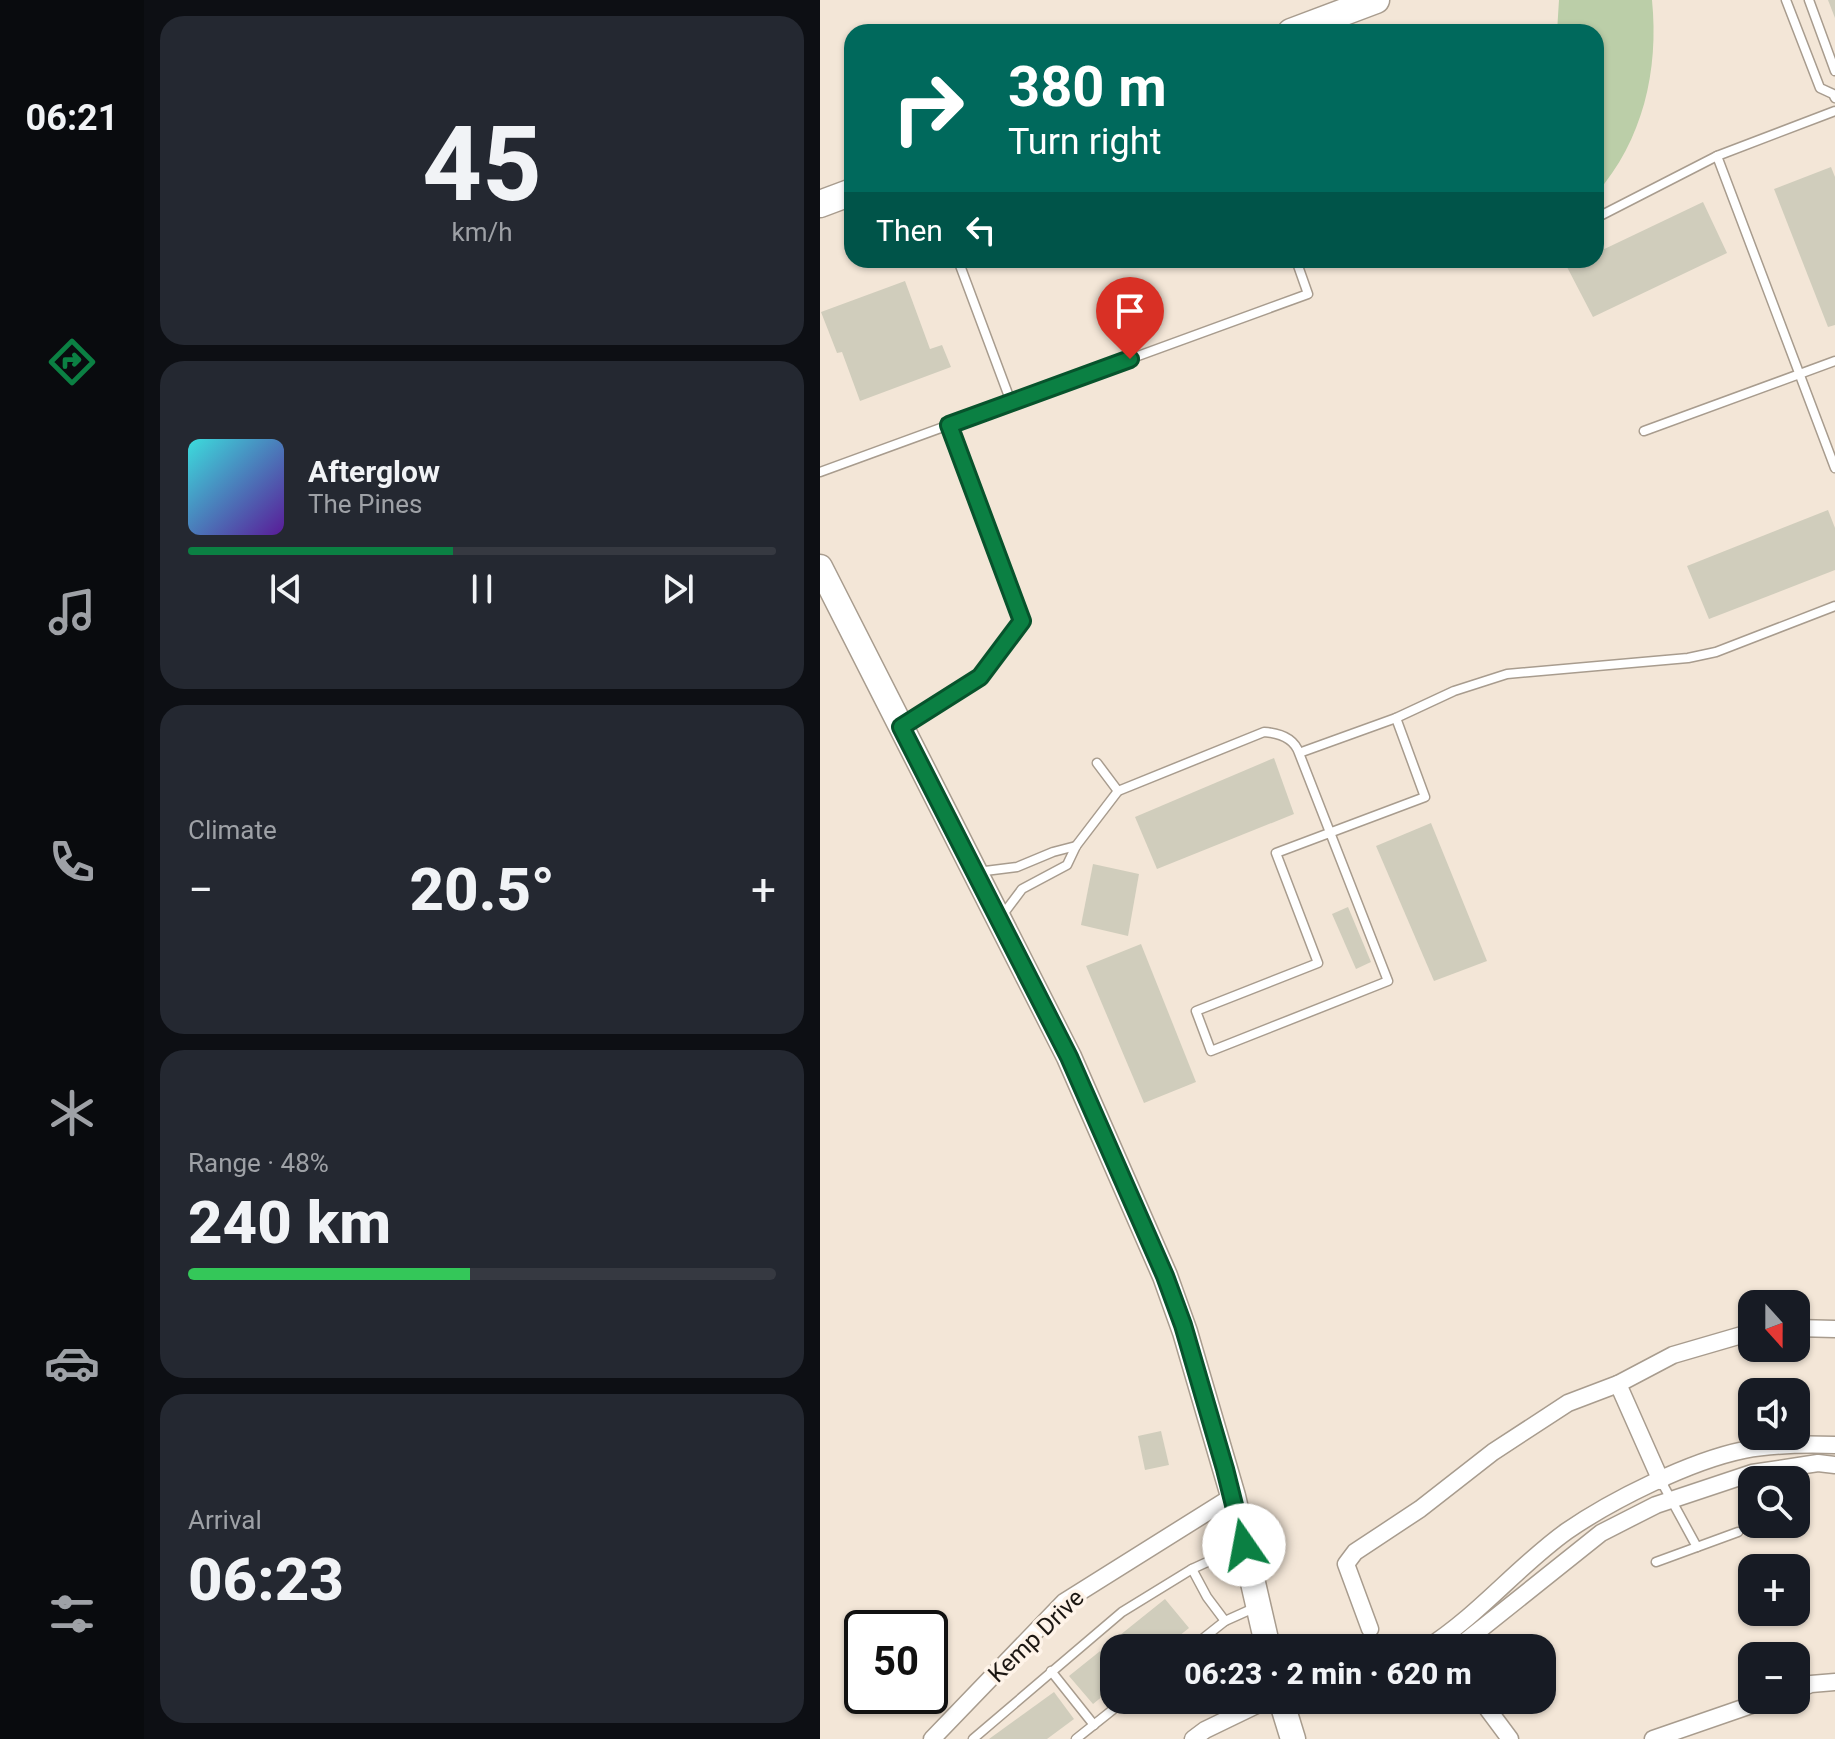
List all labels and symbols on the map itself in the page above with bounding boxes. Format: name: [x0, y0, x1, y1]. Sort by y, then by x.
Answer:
pin: [1096, 277, 1164, 359]
north arrow: [1738, 1290, 1810, 1362]
position arrow: [1202, 1503, 1286, 1587]
street label: Kemp Drive: [982, 1584, 1090, 1688]
speed limit sign: 50: [844, 1610, 948, 1714]

